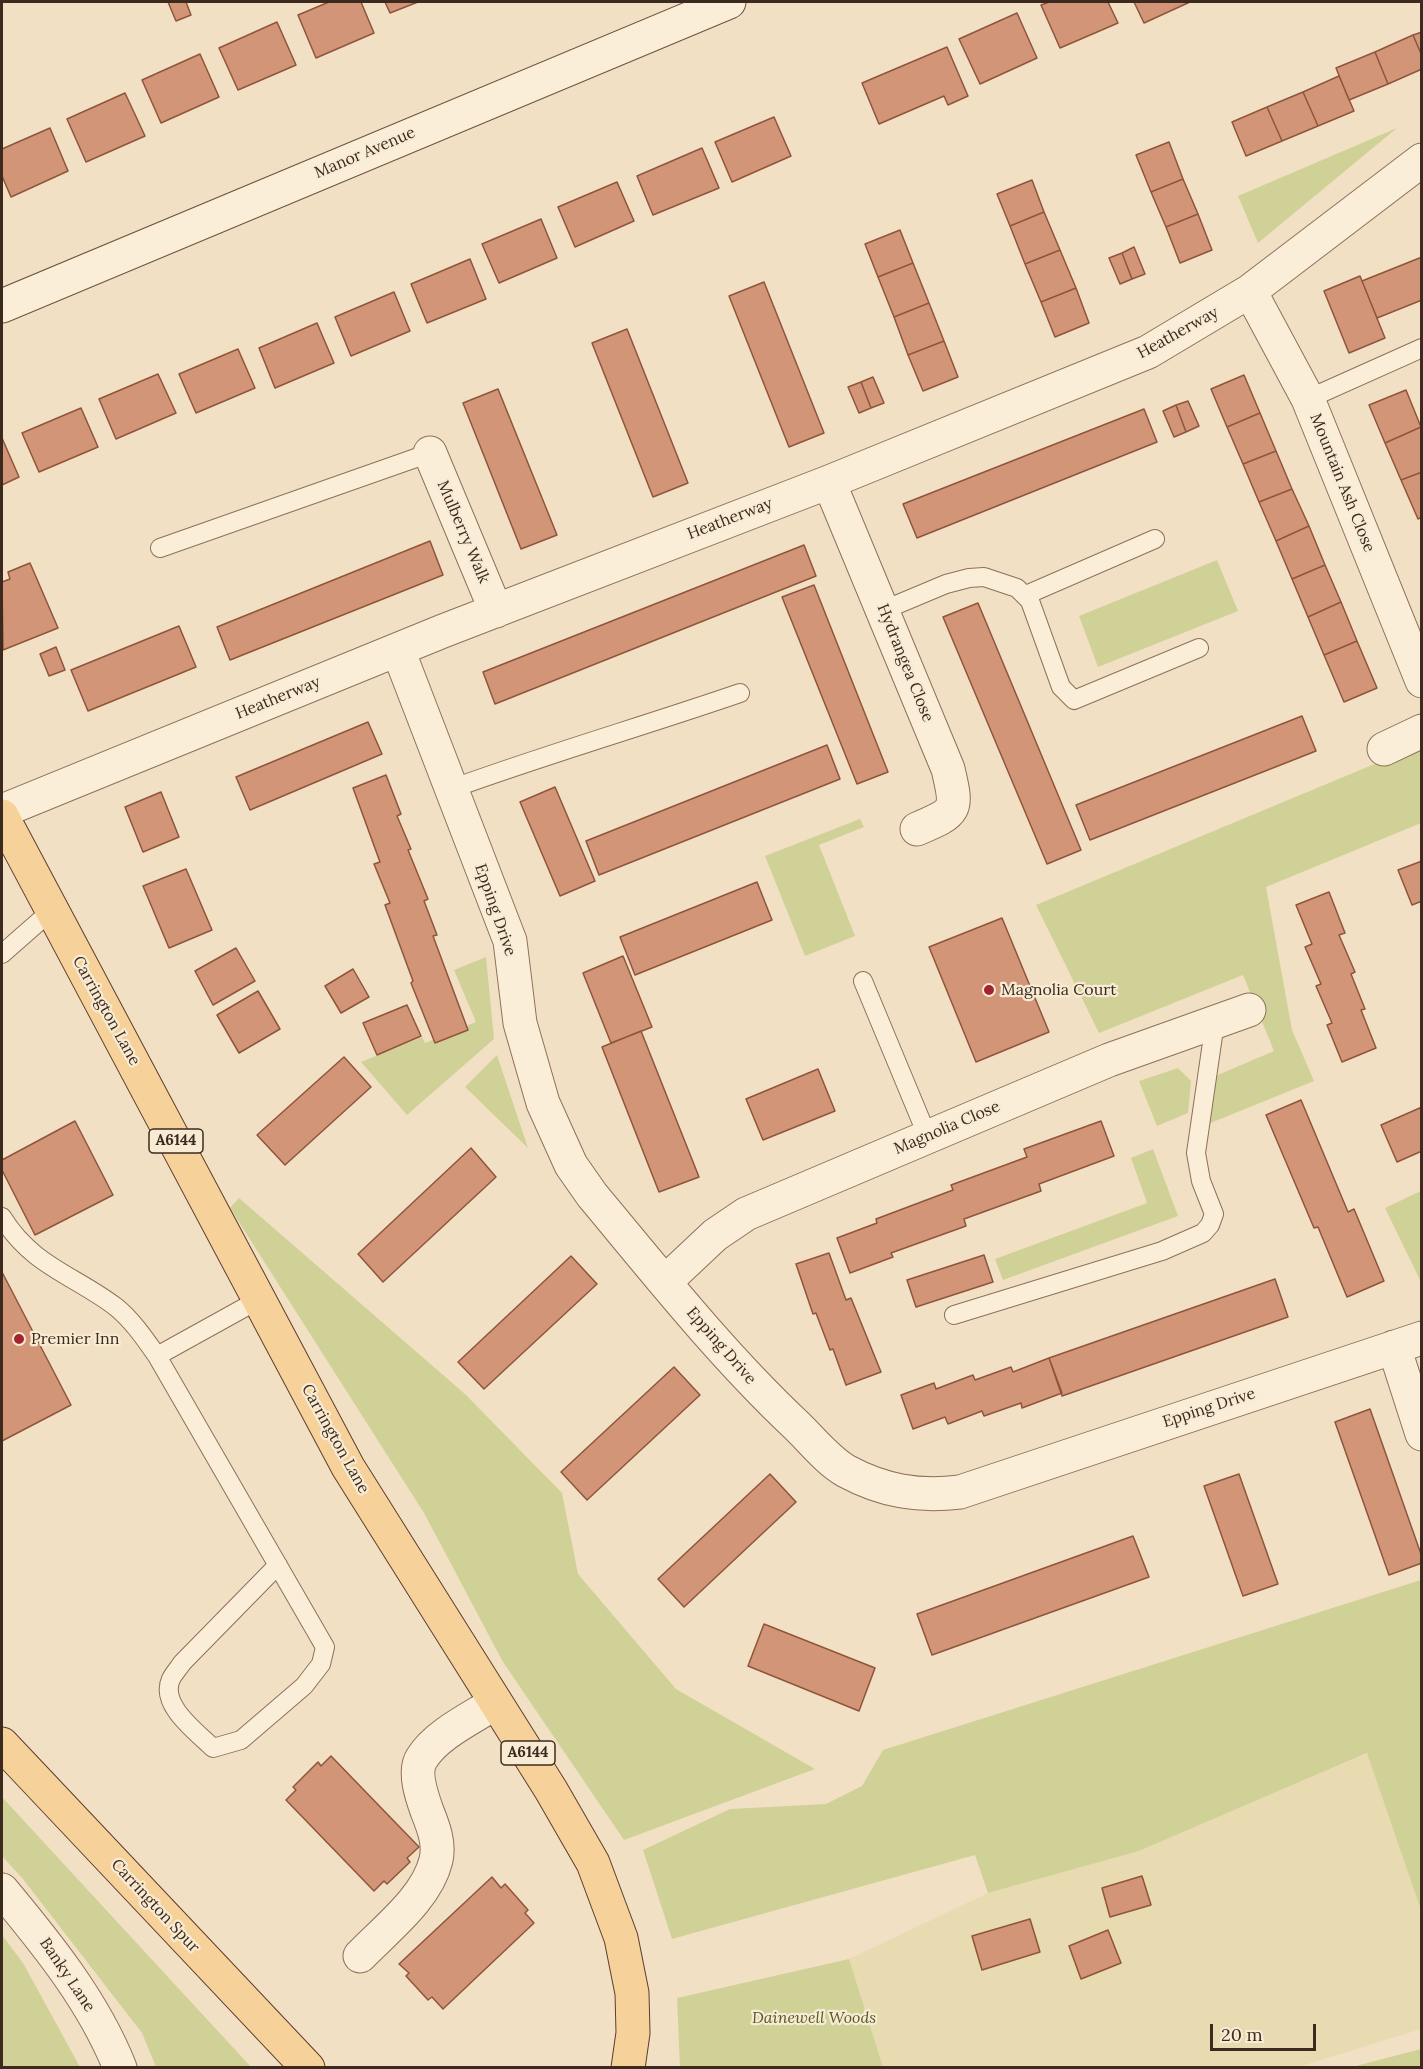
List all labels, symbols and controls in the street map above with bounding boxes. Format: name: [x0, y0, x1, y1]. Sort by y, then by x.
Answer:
street label: Manor Avenue: [312, 123, 418, 183]
street label: Heatherway: [1134, 303, 1222, 363]
street label: Mountain Ash Close: [1305, 411, 1379, 555]
street label: Mulberry Walk: [433, 478, 493, 586]
street label: Heatherway: [685, 494, 775, 544]
street label: Hydrangea Close: [873, 601, 937, 725]
street label: Heatherway: [233, 672, 323, 724]
street label: Epping Drive: [470, 861, 520, 959]
street label: Carrington Lane: [68, 953, 144, 1069]
place label: Magnolia Court: [1001, 980, 1117, 1000]
marker: Magnolia Court: [982, 983, 996, 997]
street label: Magnolia Close: [891, 1097, 1003, 1159]
road number: A6144: [149, 1129, 203, 1153]
street label: Epping Drive: [682, 1303, 760, 1389]
place label: Premier Inn: [31, 1329, 119, 1349]
marker: Premier Inn: [12, 1332, 26, 1346]
street label: Carrington Lane: [297, 1381, 373, 1497]
street label: Epping Drive: [1160, 1384, 1258, 1432]
road number: A6144: [501, 1741, 555, 1765]
street label: Carrington Spur: [107, 1855, 203, 1957]
street label: Banky Lane: [35, 1934, 99, 2016]
park label: Dainewell Woods: [752, 2008, 876, 2028]
scale bar: [1213, 2012, 1320, 2050]
text: 20 m: [1221, 2023, 1263, 2046]

